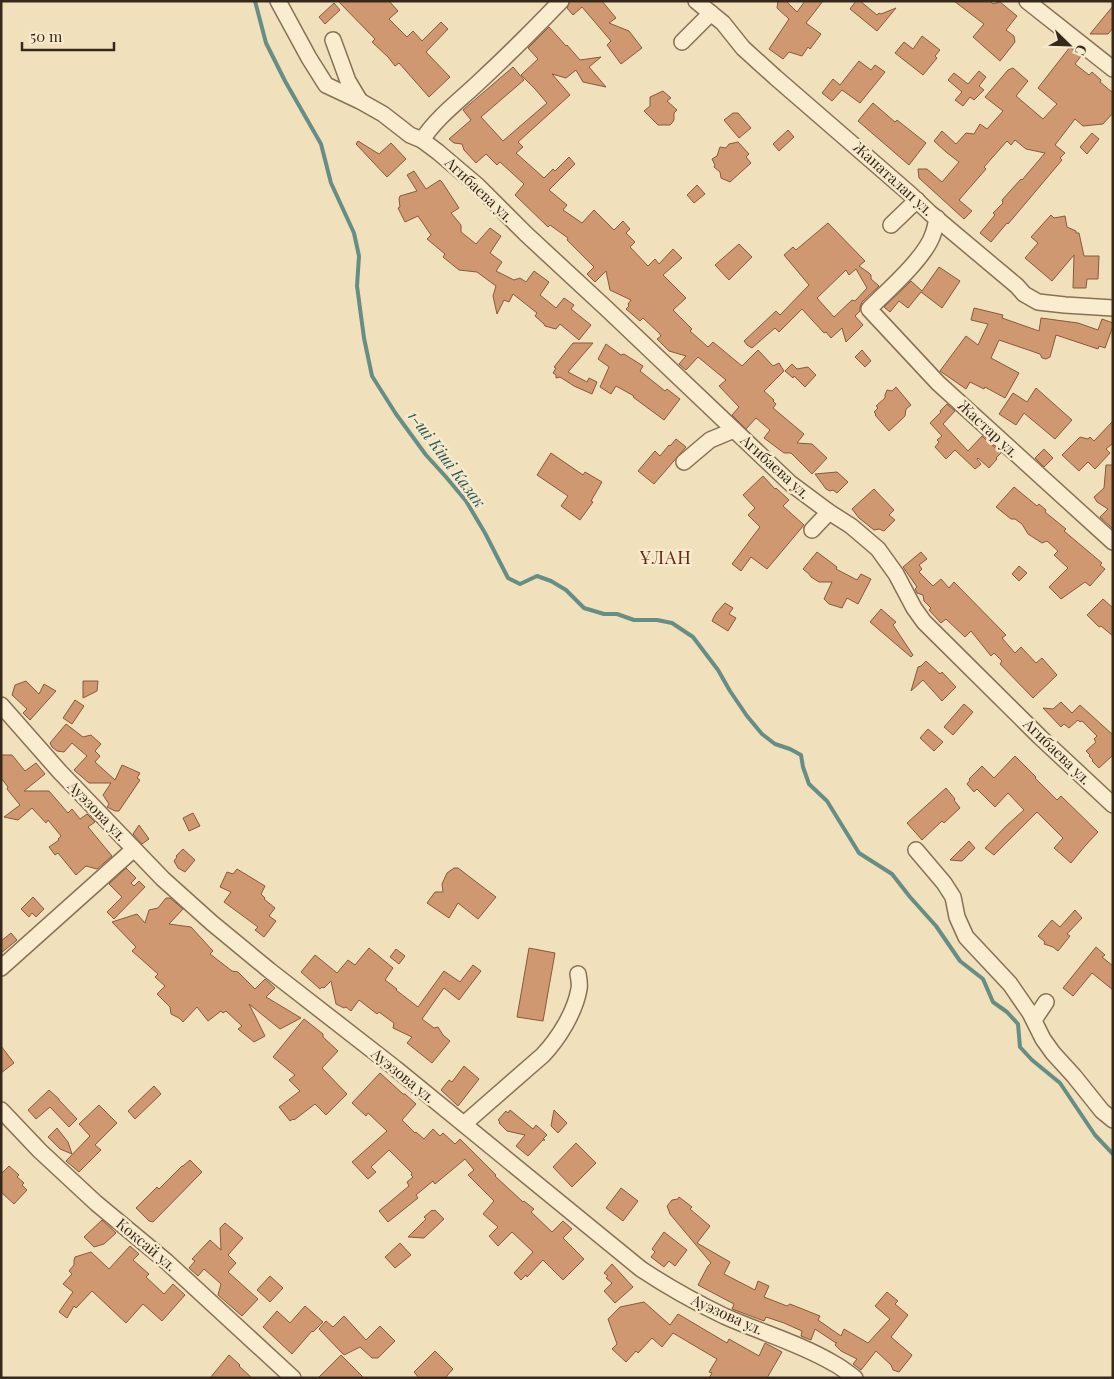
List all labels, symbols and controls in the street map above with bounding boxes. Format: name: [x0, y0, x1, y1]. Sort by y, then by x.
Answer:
scale bar: [22, 20, 115, 52]
north arrow: [1044, 20, 1094, 70]
text: 50 m: [30, 26, 63, 46]
text: С: [1071, 42, 1092, 59]
street label: Жанаталап ул.: [849, 137, 938, 220]
street label: Агибаева ул.: [440, 152, 518, 226]
street label: Жастар ул.: [954, 395, 1023, 461]
water label: 1-ші Кіші Казак: [404, 406, 491, 512]
street label: Агибаева ул.: [736, 429, 815, 503]
district label: ҰЛАН: [639, 545, 692, 569]
street label: Агибаева ул.: [1019, 713, 1096, 789]
street label: Ауэзова ул.: [63, 775, 131, 845]
street label: Ауэзова ул.: [367, 1043, 440, 1107]
street label: Коксай ул.: [112, 1213, 181, 1275]
street label: Ауэзова ул.: [688, 1289, 766, 1339]

